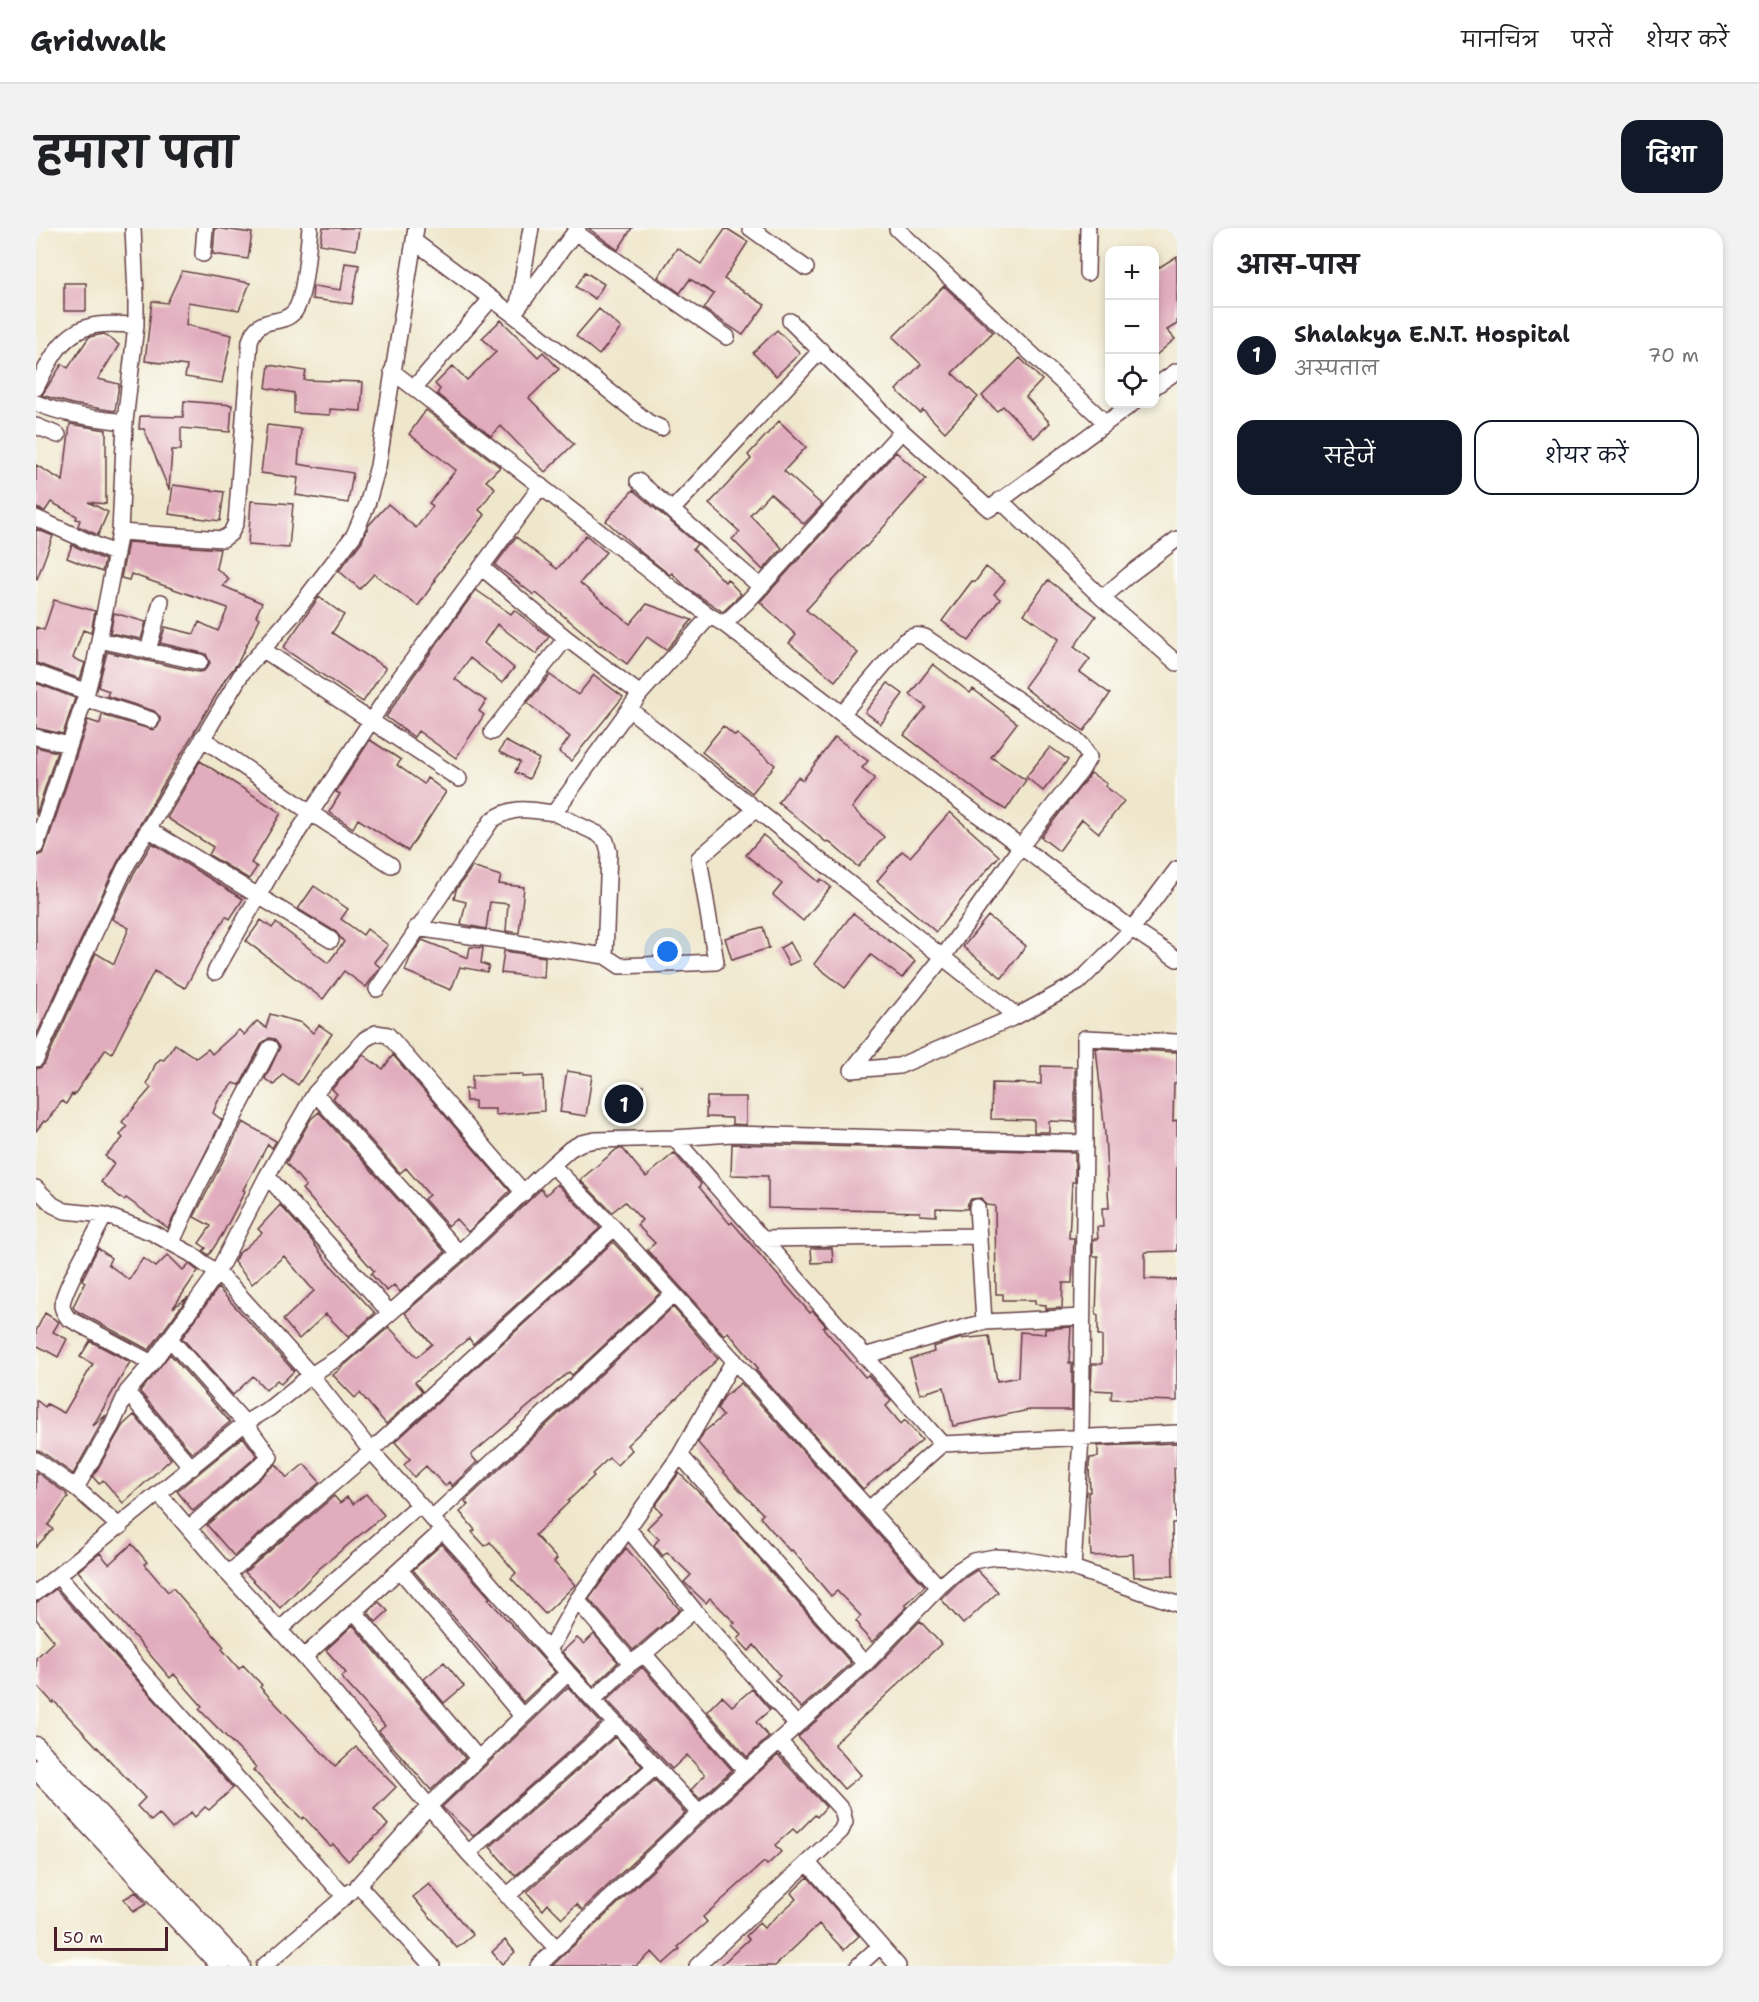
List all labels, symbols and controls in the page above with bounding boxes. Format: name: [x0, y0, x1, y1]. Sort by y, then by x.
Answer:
text: Gridwalk: [30, 22, 167, 60]
text: मानचित्र: [1461, 26, 1538, 54]
text: परतें: [1571, 26, 1613, 54]
text: शेयर करें: [1646, 26, 1729, 54]
button: दिशा: [1621, 120, 1723, 193]
text: हमारा पता: [36, 124, 237, 180]
map controls: [1105, 246, 1159, 408]
button: +: [1105, 246, 1159, 300]
text: आस-पास: [1237, 247, 1359, 282]
button: −: [1105, 300, 1159, 354]
text: Shalakya E.N.T. Hospital: [1294, 320, 1570, 349]
text: 1: [1252, 342, 1261, 368]
text: 70 m: [1647, 342, 1699, 368]
button: locate: [1105, 354, 1159, 408]
text: अस्पताल: [1294, 355, 1379, 381]
button: सहेजें: [1237, 420, 1462, 495]
button: शेयर करें: [1474, 420, 1699, 495]
your location: [653, 937, 682, 966]
pin: 1: [604, 1082, 644, 1126]
scale bar: [54, 1924, 168, 1952]
text: 50 m: [63, 1927, 103, 1948]

